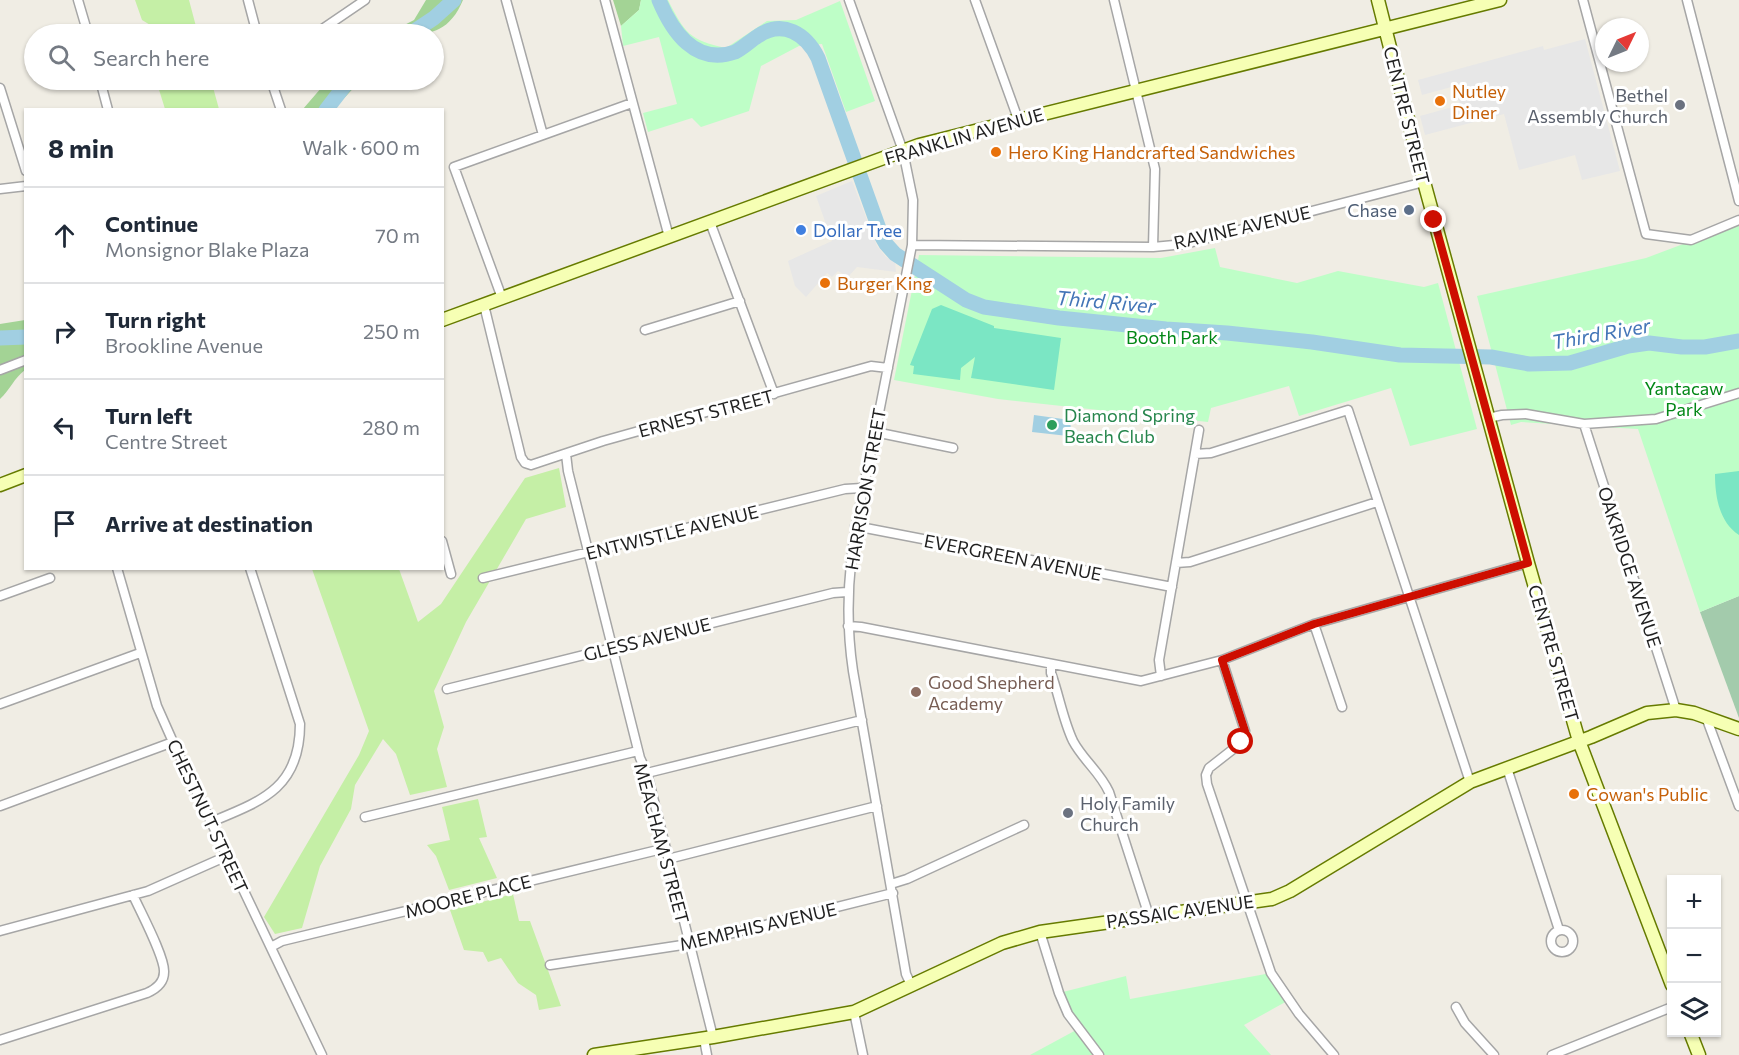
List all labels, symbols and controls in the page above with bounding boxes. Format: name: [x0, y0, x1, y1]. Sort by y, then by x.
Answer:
north arrow: [1595, 18, 1649, 72]
search box: [24, 24, 444, 90]
icon: search: [45, 41, 78, 74]
text: Search here: [93, 44, 209, 71]
street label: CENTRE STREET: [1379, 44, 1435, 186]
place label: Nutley Diner: [1452, 80, 1506, 123]
place label: Bethel Assembly Church: [1527, 84, 1668, 127]
marker: Nutley Diner: [1433, 94, 1447, 108]
marker: Bethel Assembly Church: [1673, 98, 1687, 112]
street label: FRANKLIN AVENUE: [882, 103, 1046, 169]
text: 8 min: [48, 132, 114, 163]
text: Walk · 600 m: [302, 135, 420, 159]
place label: Hero King Handcrafted Sandwiches: [1008, 141, 1296, 163]
marker: Hero King Handcrafted Sandwiches: [989, 145, 1003, 159]
place label: Chase: [1347, 199, 1397, 221]
street label: RAVINE AVENUE: [1171, 201, 1313, 253]
marker: Chase: [1402, 203, 1416, 217]
route end: [1420, 206, 1446, 232]
text: Continue: [105, 210, 198, 237]
icon: ahead: [48, 219, 81, 252]
place label: Dollar Tree: [813, 219, 902, 241]
text: 70 m: [375, 223, 420, 247]
marker: Dollar Tree: [794, 223, 808, 237]
text: Monsignor Blake Plaza: [105, 237, 310, 261]
place label: Burger King: [837, 272, 933, 294]
marker: Burger King: [818, 276, 832, 290]
water label: Third River: [1055, 285, 1158, 317]
text: Turn right: [105, 306, 206, 333]
water label: Third River: [1550, 312, 1653, 353]
icon: right: [48, 315, 81, 348]
text: 250 m: [363, 319, 420, 343]
park label: Booth Park: [1126, 326, 1218, 348]
text: Brookline Avenue: [105, 333, 263, 357]
park label: Yantacaw Park: [1645, 377, 1723, 420]
street label: ERNEST STREET: [636, 384, 776, 442]
text: Turn left: [105, 402, 192, 429]
place label: Diamond Spring Beach Club: [1064, 404, 1195, 447]
street label: HARRISON STREET: [840, 406, 890, 572]
icon: left: [48, 411, 81, 444]
text: 280 m: [362, 415, 420, 439]
marker: Diamond Spring Beach Club: [1045, 418, 1059, 432]
text: Centre Street: [105, 429, 227, 453]
street label: OAKRIDGE AVENUE: [1594, 484, 1666, 650]
street label: ENTWISTLE AVENUE: [583, 500, 761, 564]
icon: arrive: [48, 507, 81, 540]
text: Arrive at destination: [105, 510, 313, 537]
street label: EVERGREEN AVENUE: [922, 529, 1104, 585]
street label: CENTRE STREET: [1524, 582, 1584, 724]
street label: GLESS AVENUE: [581, 613, 713, 665]
place label: Good Shepherd Academy: [928, 671, 1055, 714]
marker: Good Shepherd Academy: [909, 685, 923, 699]
route start: [1227, 728, 1253, 754]
street label: CHESTNUT STREET: [163, 736, 253, 896]
street label: MEACHAM STREET: [630, 760, 694, 926]
place label: Cowan's Public: [1586, 783, 1708, 805]
marker: Cowan's Public: [1567, 787, 1581, 801]
place label: Holy Family Church: [1080, 792, 1175, 835]
marker: Holy Family Church: [1061, 806, 1075, 820]
street label: MOORE PLACE: [403, 870, 533, 922]
map controls: [1667, 875, 1721, 1037]
button: +: [1667, 875, 1721, 929]
street label: PASSAIC AVENUE: [1105, 890, 1255, 932]
street label: MEMPHIS AVENUE: [677, 897, 839, 955]
button: −: [1667, 929, 1721, 983]
button: layers: [1667, 983, 1721, 1037]

